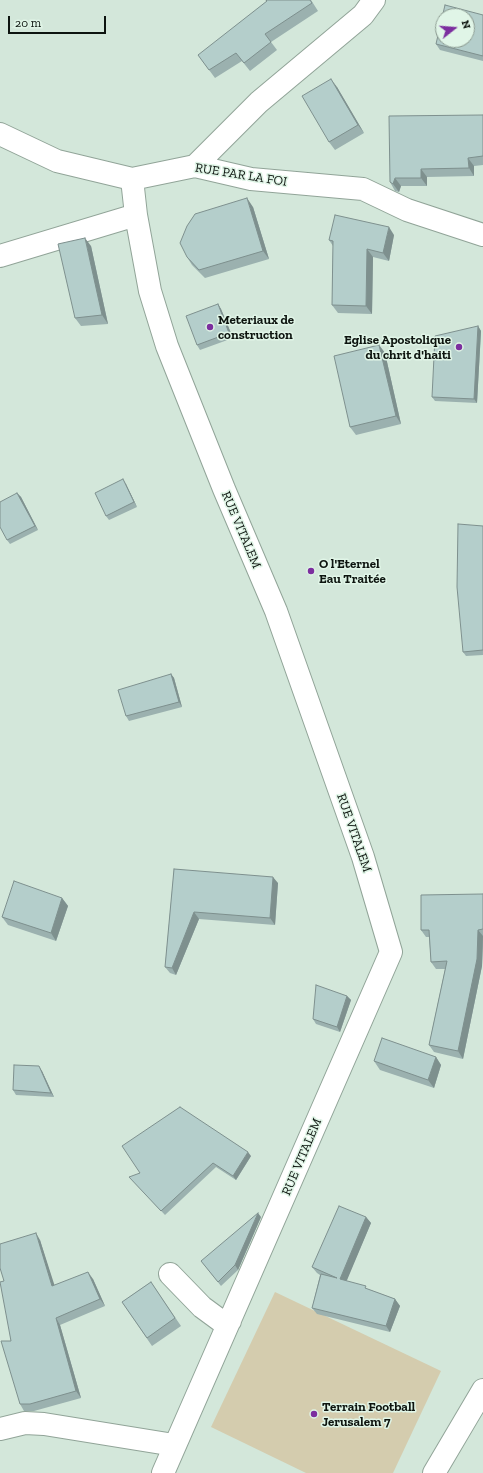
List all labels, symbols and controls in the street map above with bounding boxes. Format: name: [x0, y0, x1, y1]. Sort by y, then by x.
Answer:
scale bar: [10, 8, 108, 34]
north arrow: [435, 8, 475, 48]
text: 20 m: [15, 16, 41, 30]
text: N: [459, 19, 473, 31]
street label: RUE PAR LA FOI: [194, 160, 288, 190]
place label: Meteriaux de construction: [218, 312, 294, 343]
marker: Meteriaux de construction: [205, 322, 215, 332]
place label: Eglise Apostolique du chrit d'haiti: [344, 332, 451, 363]
marker: Eglise Apostolique du chrit d'haiti: [454, 342, 464, 352]
street label: RUE VITALEM: [218, 489, 264, 571]
place label: O l'Eternel Eau Traitée: [319, 556, 386, 587]
marker: O l'Eternel Eau Traitée: [306, 566, 316, 576]
street label: RUE VITALEM: [333, 792, 375, 874]
street label: RUE VITALEM: [279, 1116, 325, 1198]
place label: Terrain Football Jerusalem 7: [322, 1399, 415, 1430]
marker: Terrain Football Jerusalem 7: [309, 1409, 319, 1419]

